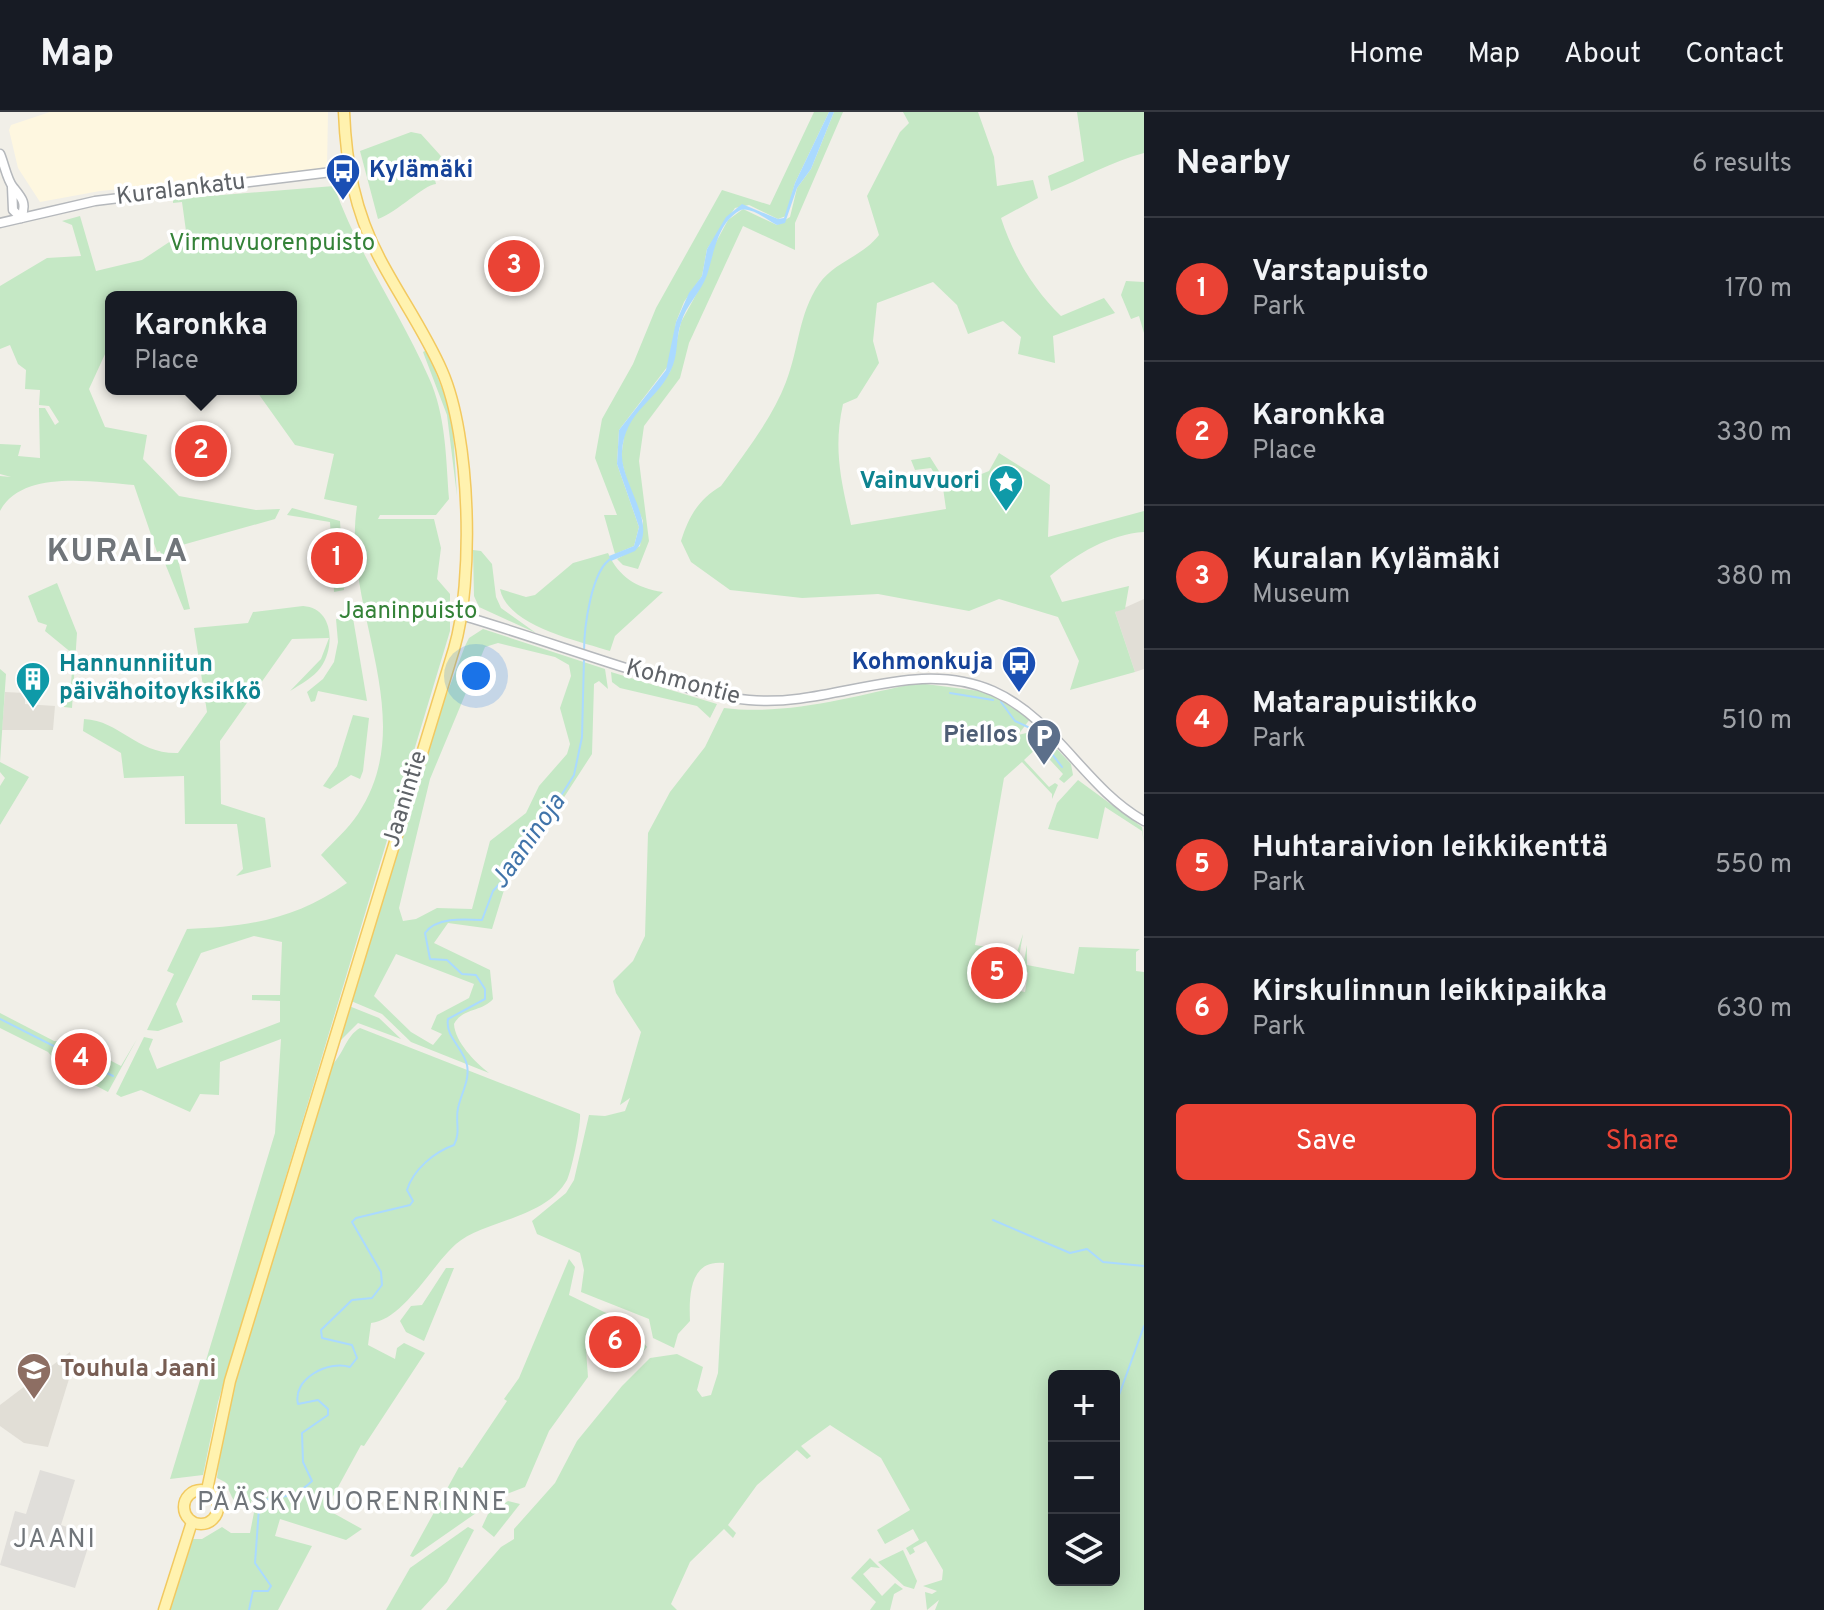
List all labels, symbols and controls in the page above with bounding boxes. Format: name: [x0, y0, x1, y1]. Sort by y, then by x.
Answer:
text: Map: [40, 31, 114, 80]
text: Home: [1349, 37, 1423, 73]
text: Map: [1467, 37, 1520, 73]
text: About: [1564, 37, 1641, 73]
text: Contact: [1685, 37, 1784, 73]
text: Nearby: [1176, 143, 1291, 186]
text: 6 results: [1692, 148, 1792, 181]
bus stop icon: Kylämäki: [324, 152, 362, 202]
place label: Kylämäki: [369, 156, 473, 186]
street label: Kuralankatu: [115, 167, 247, 213]
park label: Virmuvuorenpuisto: [169, 229, 375, 259]
pin: 3: [488, 236, 540, 296]
text: Varstapuisto: [1252, 254, 1429, 291]
text: 1: [1197, 273, 1207, 306]
text: 170 m: [1725, 273, 1792, 306]
popup: [105, 291, 297, 395]
text: Park: [1252, 291, 1306, 324]
text: Karonkka: [134, 308, 268, 345]
text: Place: [134, 345, 199, 378]
text: Karonkka: [1252, 398, 1385, 435]
text: 2: [1194, 417, 1210, 450]
text: 330 m: [1716, 417, 1792, 450]
pin: 2: [175, 421, 227, 481]
text: Place: [1252, 435, 1316, 468]
place icon: Vainuvuori: [987, 463, 1025, 513]
place label: Vainuvuori: [859, 467, 980, 497]
pin: 1: [311, 528, 363, 588]
district label: KURALA: [47, 533, 189, 573]
text: Kuralan Kylämäki: [1252, 542, 1501, 579]
text: 3: [1194, 561, 1210, 594]
text: 380 m: [1716, 561, 1792, 594]
text: Museum: [1252, 579, 1350, 612]
park label: Jaaninpuisto: [339, 597, 477, 627]
bus stop icon: Kohmonkuja: [1000, 644, 1038, 694]
place label: Kohmonkuja: [852, 648, 993, 678]
place label: Hannunniitun päivähoitoyksikkö: [59, 650, 261, 708]
street label: Kohmontie: [623, 653, 743, 713]
your location: [456, 656, 496, 696]
building icon: Hannunniitun päivähoitoyksikkö: [14, 660, 52, 710]
text: Matarapuistikko: [1252, 686, 1478, 723]
text: 4: [1194, 705, 1210, 738]
text: 510 m: [1721, 705, 1792, 738]
parking icon: Piellos: [1025, 717, 1063, 767]
place label: Piellos: [943, 721, 1018, 751]
text: Park: [1252, 723, 1306, 756]
street label: Jaanintie: [377, 747, 435, 851]
water label: Jaaninoja: [484, 787, 574, 896]
text: Huhtaraivion leikkikenttä: [1252, 830, 1608, 867]
text: 5: [1194, 849, 1210, 882]
text: 550 m: [1715, 849, 1792, 882]
text: Park: [1252, 867, 1306, 900]
pin: 5: [971, 943, 1023, 1003]
text: Kirskulinnun leikkipaikka: [1252, 974, 1607, 1011]
text: 6: [1194, 993, 1210, 1026]
text: 630 m: [1716, 993, 1792, 1026]
text: Park: [1252, 1011, 1306, 1044]
pin: 4: [55, 1029, 107, 1089]
button: Save: [1176, 1104, 1476, 1180]
button: Share: [1492, 1104, 1792, 1180]
pin: 6: [589, 1312, 641, 1372]
school or university icon: Touhula Jaani: [15, 1351, 53, 1401]
place label: Touhula Jaani: [60, 1355, 216, 1385]
map controls: [1048, 1370, 1120, 1586]
button: +: [1048, 1370, 1120, 1442]
button: −: [1048, 1442, 1120, 1514]
district label: PÄÄSKYVUORENRINNE: [197, 1486, 509, 1520]
button: layers: [1048, 1514, 1120, 1586]
district label: JAANI: [13, 1524, 97, 1557]

